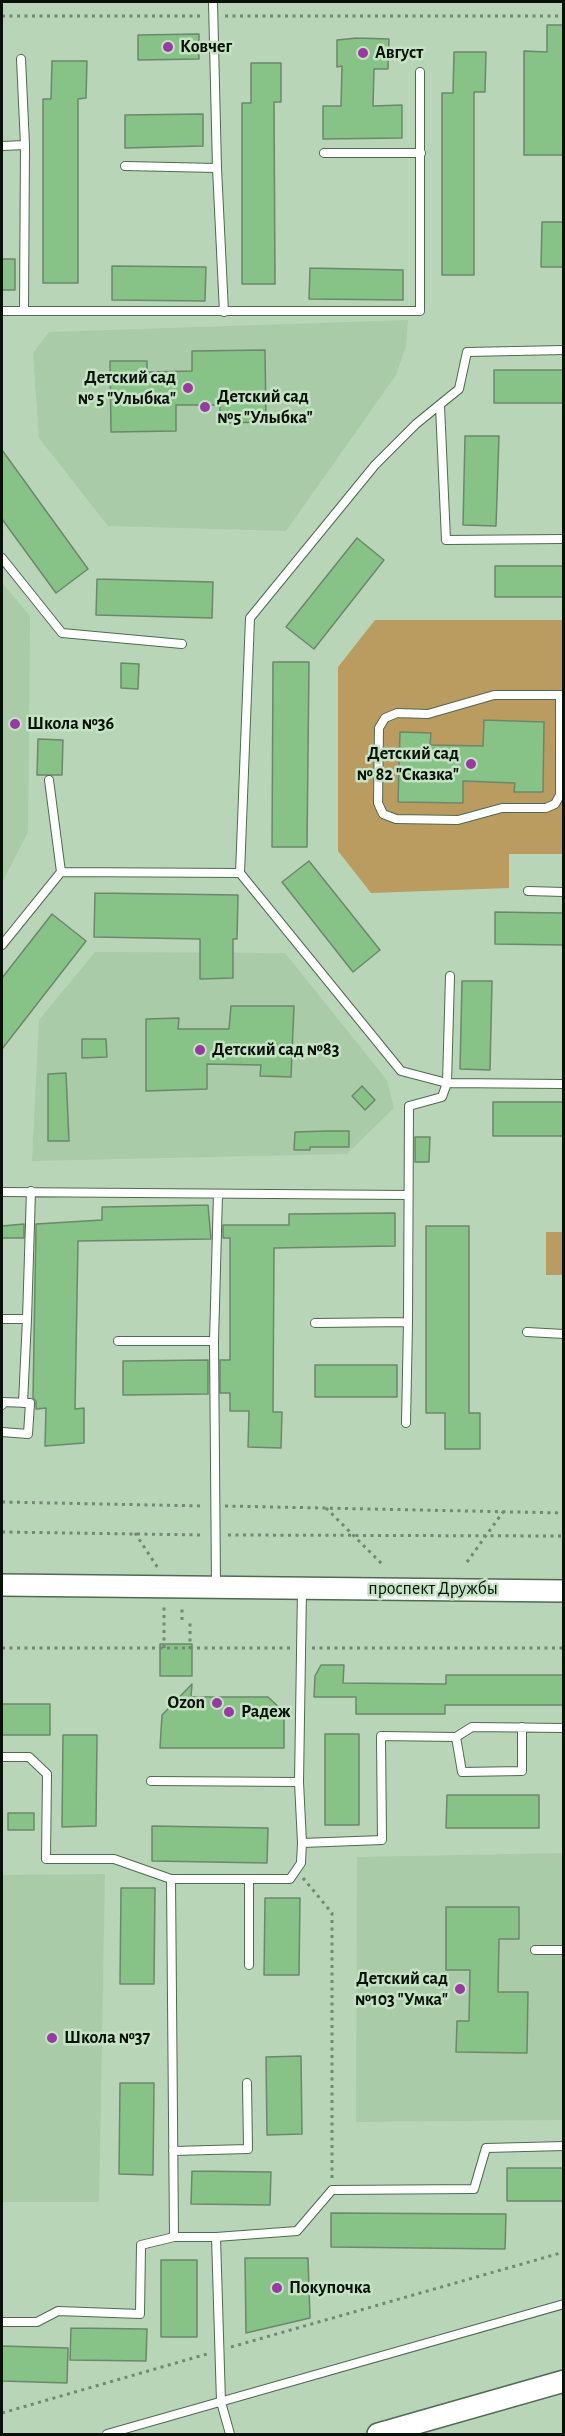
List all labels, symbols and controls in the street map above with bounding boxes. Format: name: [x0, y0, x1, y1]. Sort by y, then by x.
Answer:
place label: Ковчег: [180, 36, 232, 58]
marker: Ковчег: [161, 40, 175, 54]
place label: Август: [375, 42, 423, 64]
marker: Август: [356, 46, 370, 60]
place label: Детский сад № 5 "Улыбка": [77, 367, 176, 410]
marker: Детский сад № 5 "Улыбка": [181, 381, 195, 395]
place label: Детский сад №5 "Улыбка": [217, 386, 313, 428]
marker: Детский сад №5 "Улыбка": [198, 400, 212, 414]
place label: Школа №36: [27, 713, 114, 735]
marker: Школа №36: [8, 717, 22, 731]
place label: Детский сад № 82 "Сказка": [356, 743, 459, 786]
marker: Детский сад № 82 "Сказка": [464, 757, 478, 771]
place label: Детский сад №83: [212, 1039, 339, 1061]
marker: Детский сад №83: [193, 1043, 207, 1057]
street label: проспект Дружбы: [368, 1578, 498, 1600]
place label: Ozon: [168, 1692, 205, 1714]
marker: Ozon: [210, 1696, 224, 1710]
place label: Радеж: [241, 1701, 291, 1723]
marker: Радеж: [222, 1705, 236, 1719]
place label: Детский сад №103 "Умка": [355, 1968, 448, 2010]
marker: Детский сад №103 "Умка": [453, 1982, 467, 1996]
place label: Школа №37: [64, 2027, 150, 2049]
marker: Школа №37: [45, 2031, 59, 2045]
place label: Покупочка: [289, 2277, 371, 2299]
marker: Покупочка: [270, 2281, 284, 2295]

